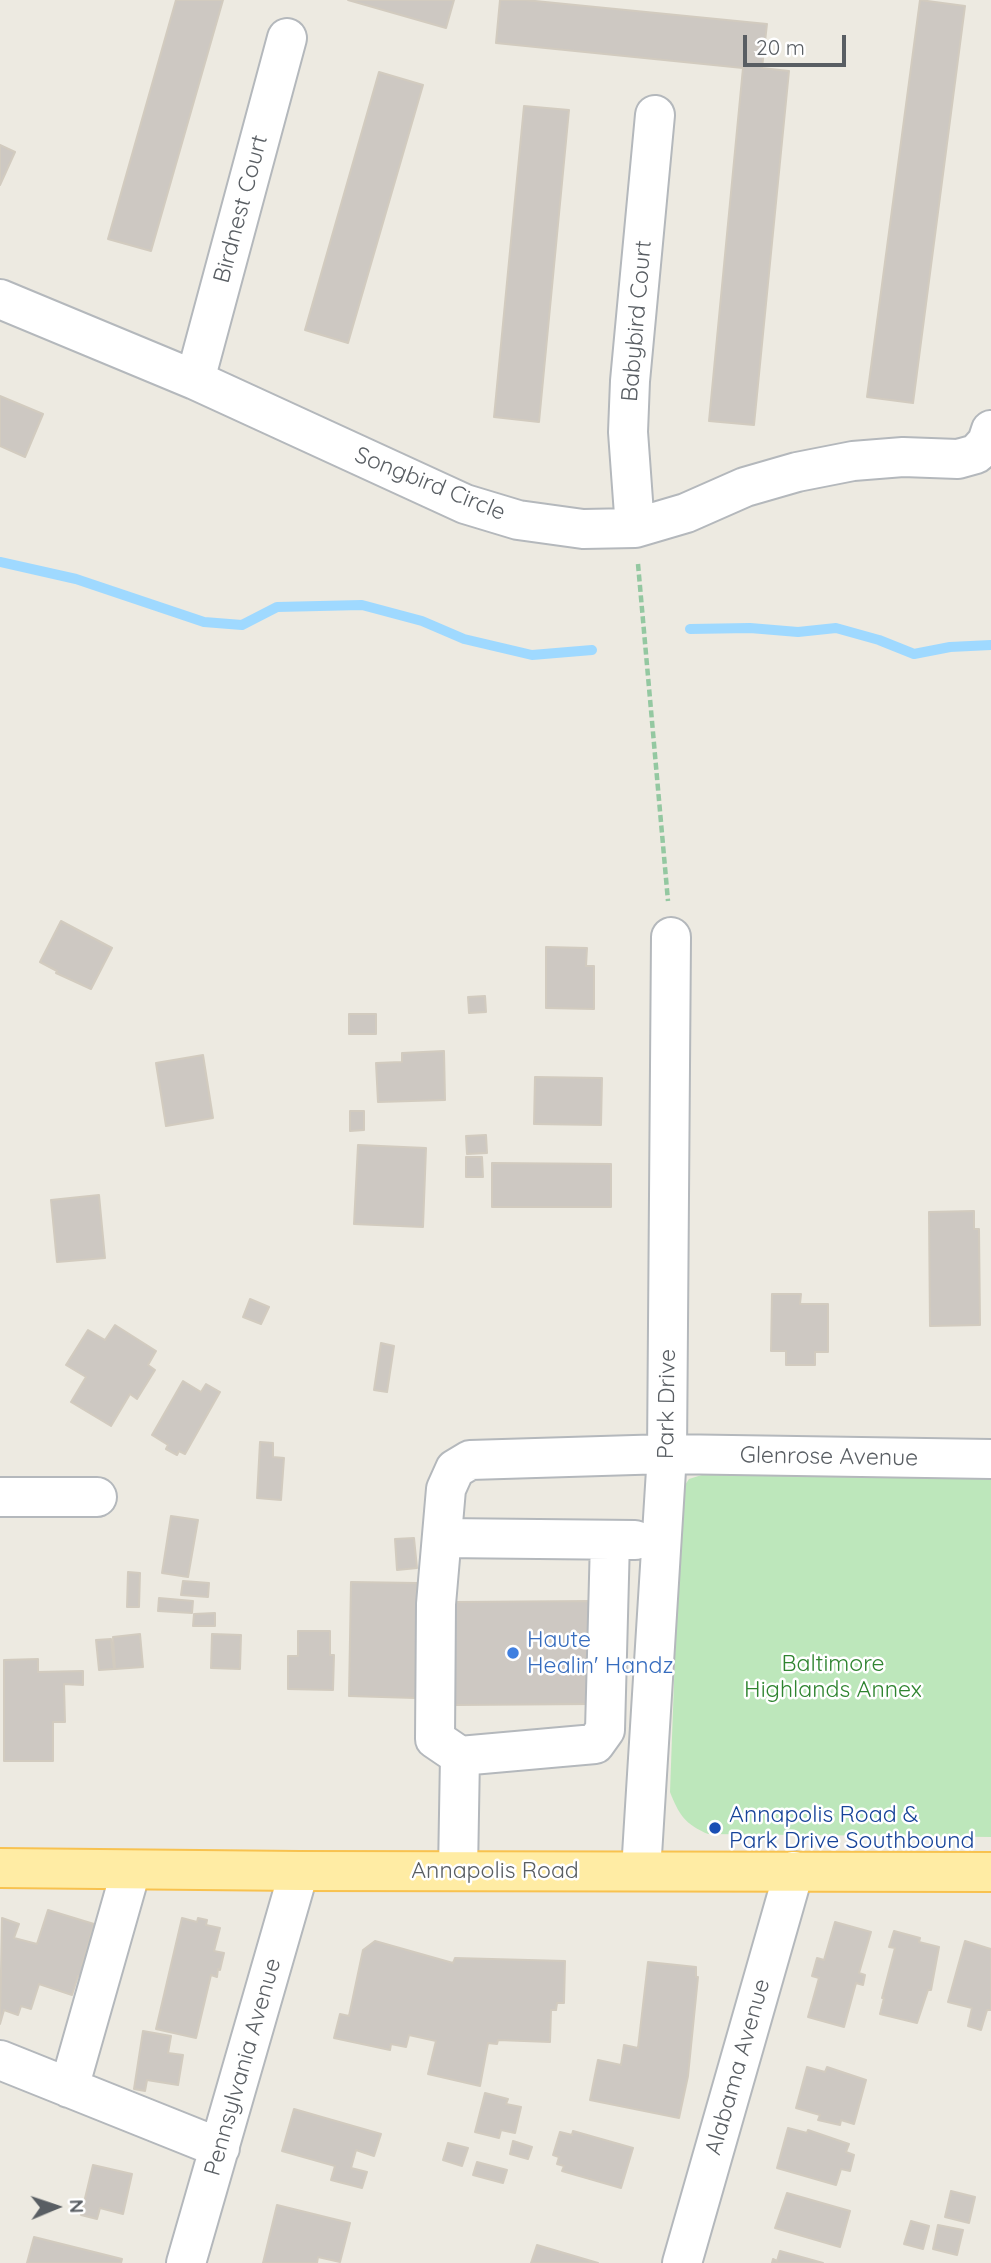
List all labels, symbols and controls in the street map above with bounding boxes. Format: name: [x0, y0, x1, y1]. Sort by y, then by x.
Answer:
scale bar: [746, 21, 849, 65]
text: 20 m: [756, 34, 805, 60]
street label: Birdnest Court: [208, 132, 274, 286]
street label: Babybird Court: [616, 239, 658, 403]
street label: Songbird Circle: [351, 441, 509, 527]
street label: Park Drive: [652, 1349, 682, 1459]
street label: Glenrose Avenue: [740, 1442, 918, 1472]
place label: Haute Healin' Handz: [527, 1626, 674, 1680]
marker: Haute Healin' Handz: [505, 1645, 521, 1661]
park label: Baltimore Highlands Annex: [744, 1650, 922, 1704]
place label: Annapolis Road & Park Drive Southbound: [729, 1801, 975, 1855]
marker: Annapolis Road & Park Drive Southbound: [707, 1820, 723, 1836]
street label: Annapolis Road: [411, 1857, 579, 1885]
street label: Pennsylvania Avenue: [199, 1955, 287, 2179]
street label: Alabama Avenue: [700, 1976, 776, 2158]
north arrow: [21, 2172, 91, 2242]
text: N: [65, 2199, 89, 2214]

